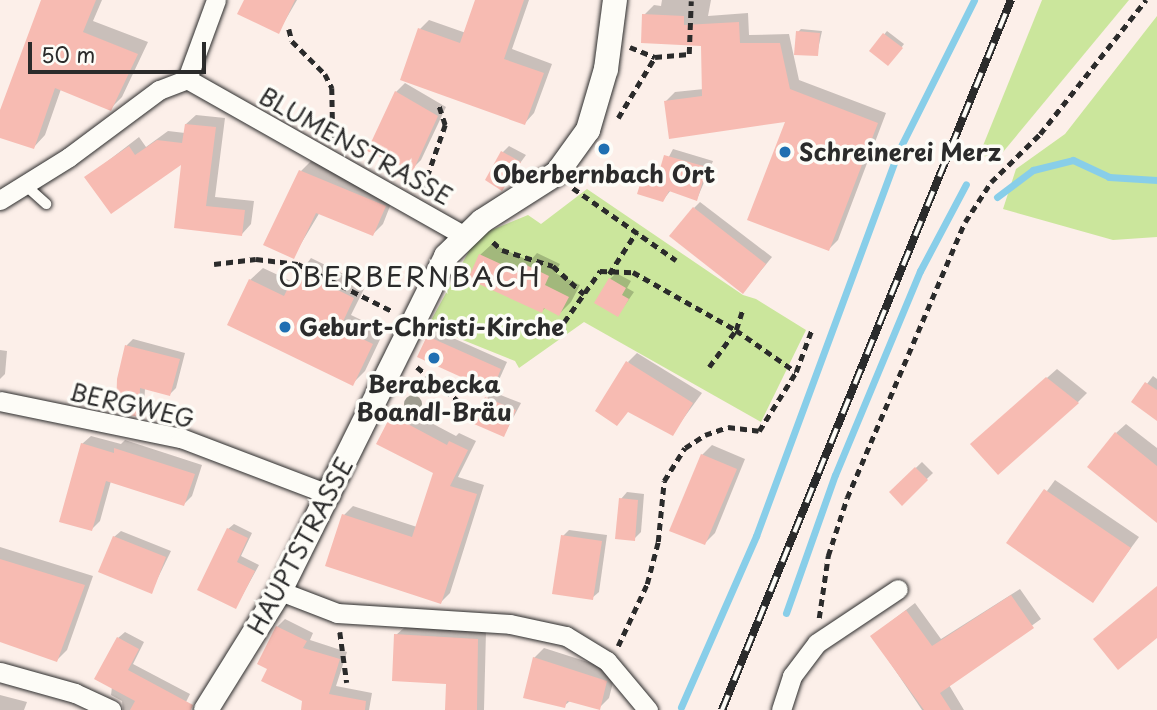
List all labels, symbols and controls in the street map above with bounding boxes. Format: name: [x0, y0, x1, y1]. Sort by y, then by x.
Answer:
scale bar: [32, 28, 210, 72]
text: 50 m: [41, 38, 95, 70]
street label: BLUMENSTRASSE: [255, 81, 457, 211]
place label: Schreinerei Merz: [799, 138, 1002, 166]
marker: Oberbernbach Ort: [596, 141, 612, 157]
marker: Schreinerei Merz: [777, 144, 793, 160]
place label: Oberbernbach Ort: [493, 160, 715, 188]
district label: OBERBERNBACH: [278, 259, 542, 293]
place label: Geburt-Christi-Kirche: [299, 313, 564, 341]
marker: Geburt-Christi-Kirche: [277, 319, 293, 335]
marker: Berabecka Boandl-Bräu: [426, 350, 442, 366]
place label: Berabecka Boandl-Bräu: [356, 370, 512, 426]
street label: BERGWEG: [67, 377, 197, 433]
street label: HAUPTSTRASSE: [241, 453, 359, 639]

